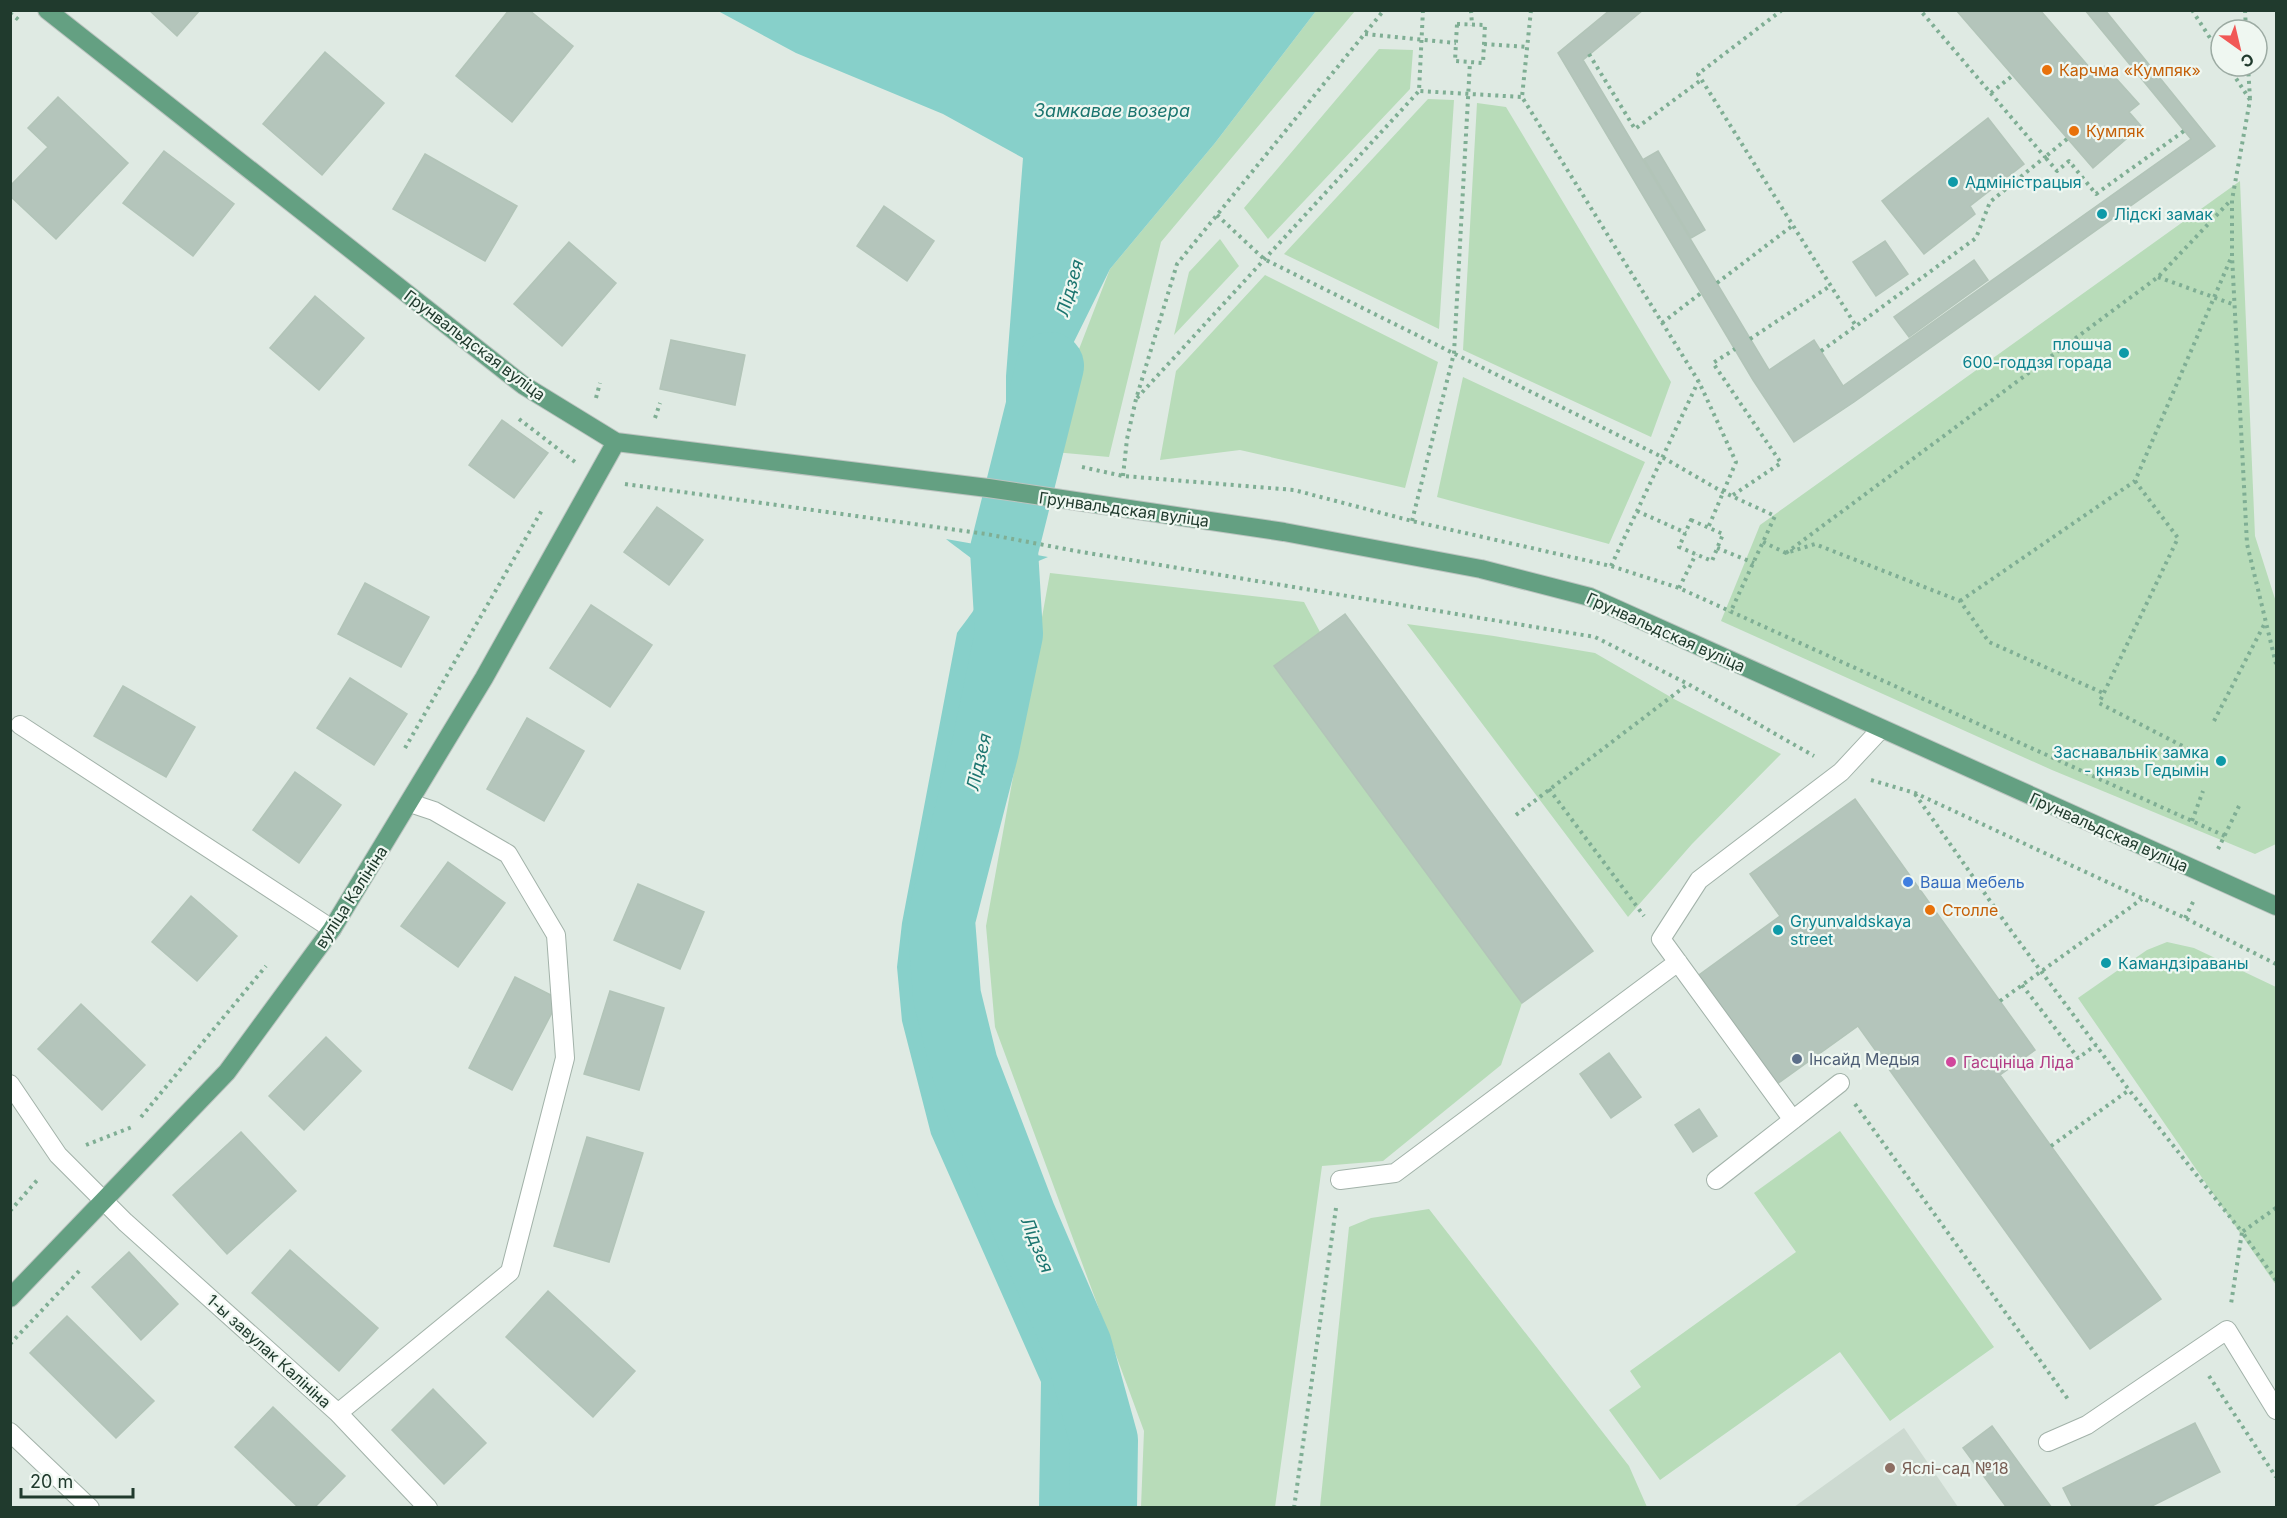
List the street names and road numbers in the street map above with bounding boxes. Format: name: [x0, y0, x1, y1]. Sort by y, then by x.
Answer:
street label: Грунвальдская вуліца: [400, 285, 550, 405]
street label: Грунвальдская вуліца: [1038, 487, 1210, 531]
street label: Грунвальдская вуліца: [1584, 588, 1748, 676]
street label: Грунвальдская вуліца: [2027, 788, 2191, 876]
street label: вуліца Калініна: [310, 842, 392, 952]
street label: 1-ы завулак Калініна: [203, 1290, 335, 1412]

